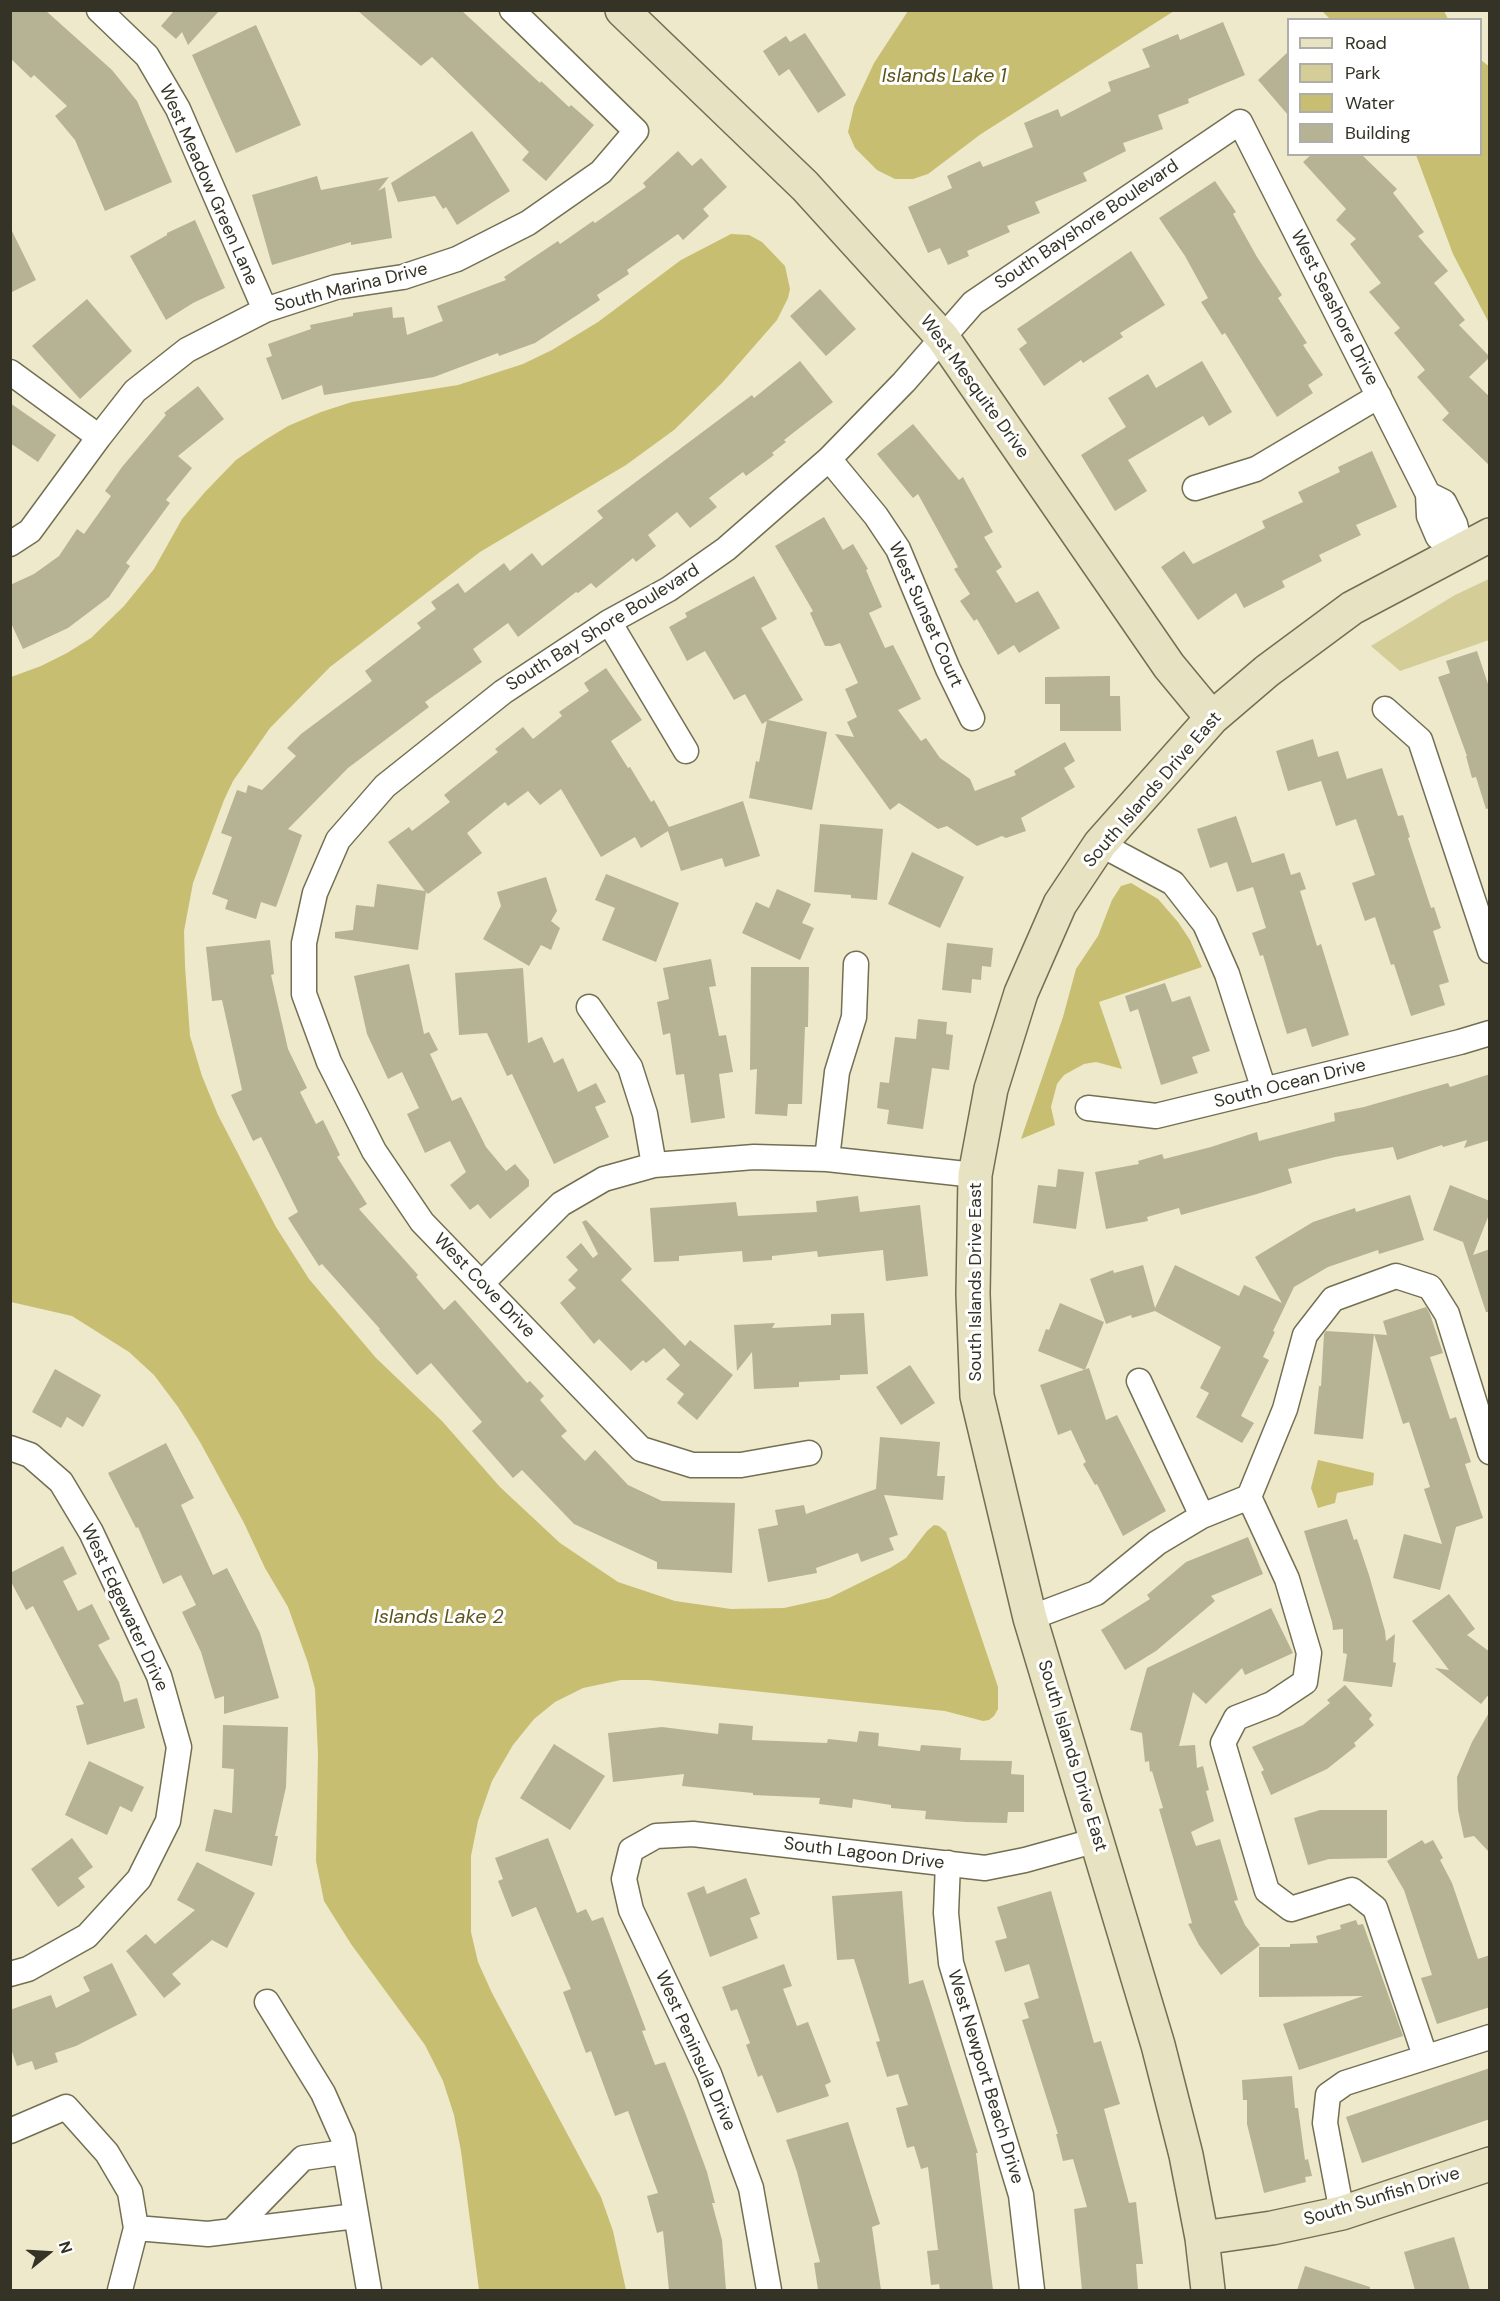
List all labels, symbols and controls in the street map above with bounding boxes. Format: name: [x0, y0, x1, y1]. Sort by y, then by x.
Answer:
legend: [1287, 18, 1482, 156]
text: Road: [1345, 31, 1387, 55]
text: Park: [1345, 61, 1381, 85]
water label: Islands Lake 1: [882, 65, 1006, 89]
street label: West Meadow Green Lane: [154, 81, 262, 289]
text: Water: [1345, 91, 1395, 115]
text: Building: [1345, 121, 1410, 145]
street label: South Bayshore Boulevard: [991, 155, 1183, 295]
street label: West Seashore Drive: [1285, 227, 1383, 389]
street label: South Marina Drive: [272, 259, 430, 317]
street label: West Mesquite Drive: [915, 311, 1033, 463]
street label: West Sunset Court: [883, 539, 967, 691]
street label: South Bay Shore Boulevard: [502, 560, 704, 696]
street label: South Islands Drive East: [1080, 708, 1226, 872]
street label: South Ocean Drive: [1212, 1055, 1368, 1113]
street label: South Islands Drive East: [965, 1182, 987, 1382]
street label: West Cove Drive: [429, 1229, 539, 1343]
street label: West Edgewater Drive: [76, 1521, 172, 1695]
water label: Islands Lake 2: [374, 1606, 504, 1630]
street label: South Islands Drive East: [1033, 1658, 1111, 1854]
street label: South Lagoon Drive: [782, 1833, 946, 1875]
street label: West Newport Beach Drive: [942, 1967, 1028, 2187]
street label: West Peninsula Drive: [650, 1968, 740, 2134]
street label: South Sunfish Drive: [1302, 2163, 1462, 2231]
north arrow: [18, 2223, 78, 2283]
text: N: [54, 2238, 77, 2256]

